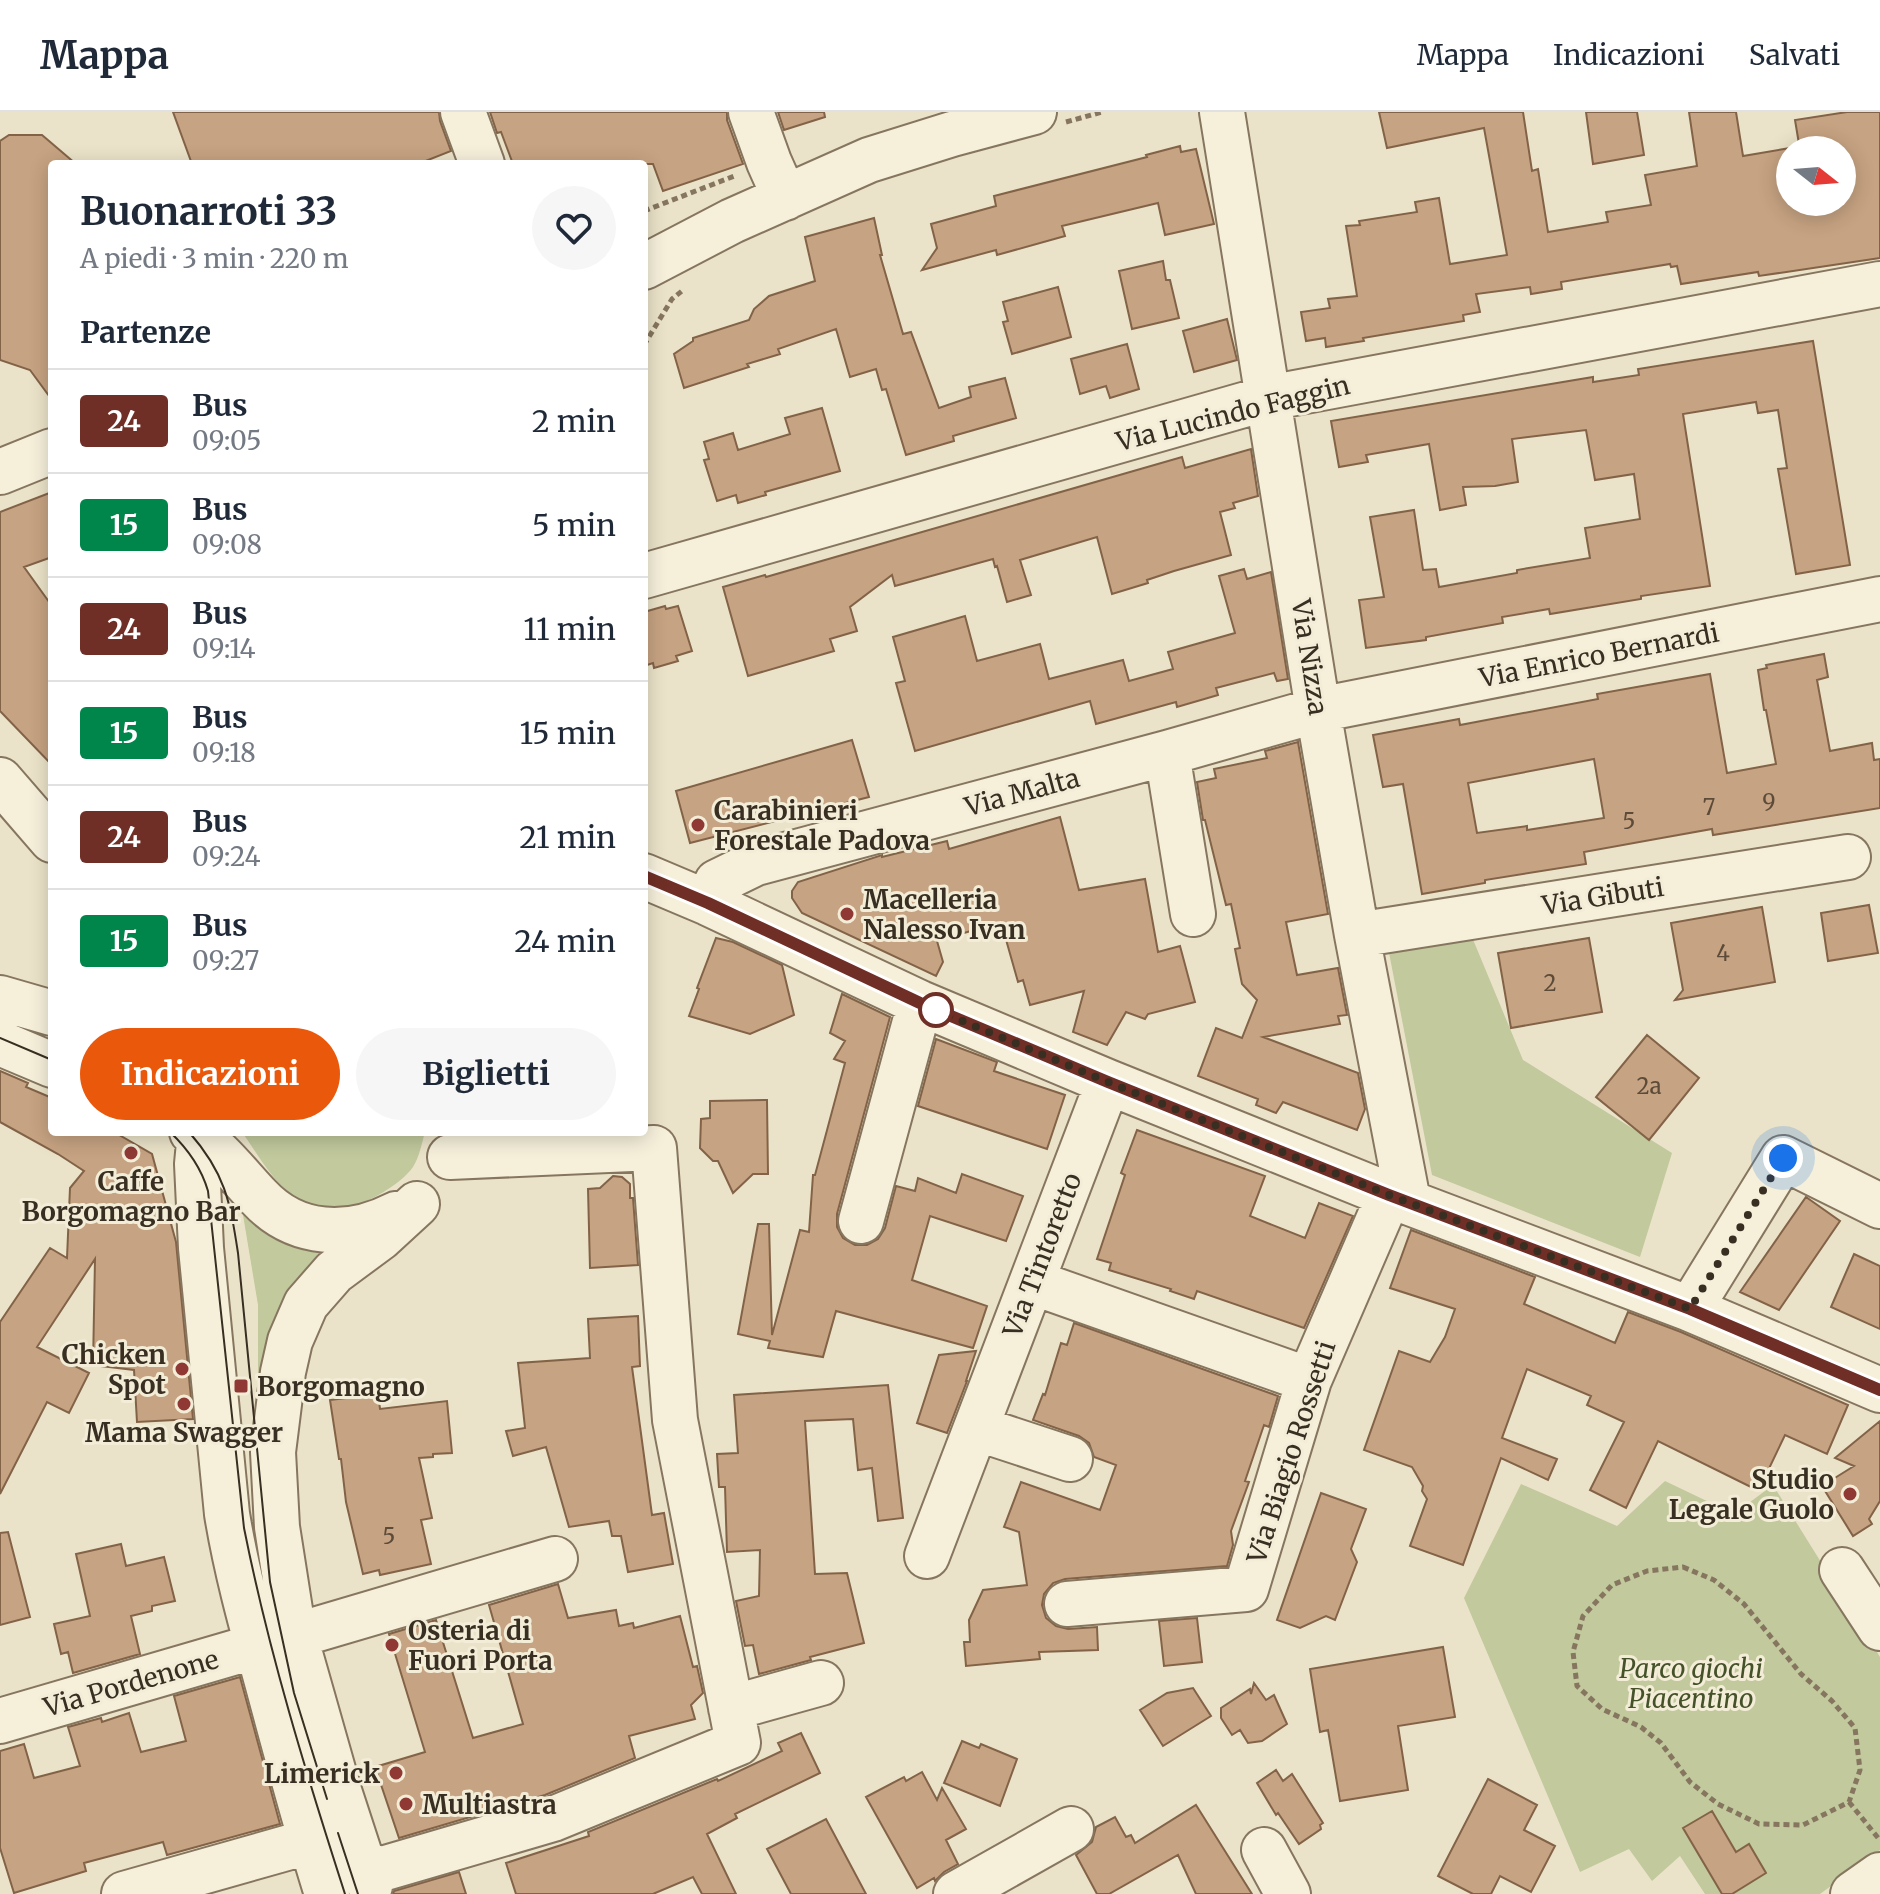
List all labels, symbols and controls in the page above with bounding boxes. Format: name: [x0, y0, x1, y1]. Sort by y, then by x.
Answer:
text: Mappa: [40, 32, 169, 79]
text: Mappa: [1417, 37, 1509, 73]
text: Indicazioni: [1553, 37, 1705, 73]
text: Salvati: [1749, 37, 1840, 73]
north arrow: [1776, 136, 1856, 216]
map controls: [1776, 136, 1856, 216]
button: heart: [532, 186, 616, 270]
text: Buonarroti 33: [80, 188, 337, 235]
text: A piedi · 3 min · 220 m: [80, 242, 348, 275]
text: Partenze: [80, 313, 211, 351]
street label: Via Lucindo Faggin: [1112, 368, 1353, 458]
text: Bus: [192, 386, 248, 424]
text: 2 min: [532, 402, 616, 440]
text: 24: [107, 403, 141, 439]
text: 09:05: [192, 424, 261, 457]
text: Bus: [192, 490, 248, 528]
text: 5 min: [532, 506, 616, 544]
text: 15: [110, 507, 138, 543]
text: 09:08: [192, 528, 262, 561]
text: Bus: [192, 594, 248, 632]
street label: Via Nizza: [1284, 596, 1335, 717]
text: 11 min: [523, 610, 616, 648]
text: 24: [107, 611, 141, 647]
street label: Via Enrico Bernardi: [1475, 616, 1722, 695]
text: 09:14: [192, 632, 256, 665]
text: Bus: [192, 698, 248, 736]
text: 15 min: [519, 714, 616, 752]
text: 15: [110, 715, 138, 751]
text: 09:18: [192, 736, 256, 769]
street label: Via Malta: [960, 761, 1083, 823]
house number: 9: [1762, 788, 1776, 816]
house number: 7: [1703, 793, 1715, 821]
place label: Carabinieri Forestale Padova: [714, 794, 930, 857]
text: Bus: [192, 802, 248, 840]
house number: 5: [1623, 807, 1635, 835]
marker: Carabinieri Forestale Padova: [689, 816, 707, 834]
text: 21 min: [519, 818, 616, 856]
text: 24: [107, 819, 141, 855]
text: 09:24: [192, 840, 261, 873]
street label: Via Gibuti: [1539, 870, 1666, 922]
place label: Macelleria Nalesso Ivan: [863, 883, 1026, 946]
marker: Macelleria Nalesso Ivan: [838, 905, 856, 923]
text: Bus: [192, 906, 248, 944]
text: 24 min: [514, 922, 616, 960]
text: 15: [110, 923, 138, 959]
house number: 4: [1716, 939, 1730, 967]
text: 09:27: [192, 944, 259, 977]
house number: 2: [1543, 969, 1557, 997]
unlabelled marker: [919, 993, 953, 1027]
button: Indicazioni: [80, 1028, 340, 1120]
button: Biglietti: [356, 1028, 616, 1120]
house number: 2a: [1636, 1072, 1662, 1100]
your location: [1763, 1138, 1803, 1178]
marker: Caffe Borgomagno Bar: [122, 1144, 140, 1162]
place label: Caffe Borgomagno Bar: [21, 1165, 241, 1228]
street label: Via Tintoretto: [995, 1168, 1088, 1343]
street label: Via Biagio Rossetti: [1239, 1337, 1343, 1568]
place label: Chicken Spot: [62, 1338, 167, 1401]
marker: Chicken Spot: [173, 1360, 191, 1378]
place label: Borgomagno: [257, 1370, 425, 1403]
marker: Borgomagno: [232, 1377, 250, 1395]
marker: Mama Swagger: [175, 1395, 193, 1413]
place label: Mama Swagger: [85, 1416, 283, 1449]
place label: Studio Legale Guolo: [1669, 1463, 1834, 1526]
marker: Studio Legale Guolo: [1841, 1485, 1859, 1503]
house number: 5: [383, 1522, 395, 1550]
place label: Osteria di Fuori Porta: [408, 1614, 553, 1677]
marker: Osteria di Fuori Porta: [383, 1636, 401, 1654]
street label: Via Pordenone: [39, 1642, 222, 1724]
park label: Parco giochi Piacentino: [1619, 1652, 1763, 1715]
place label: Limerick: [264, 1757, 380, 1790]
marker: Limerick: [387, 1764, 405, 1782]
place label: Multiastra: [422, 1788, 557, 1821]
marker: Multiastra: [397, 1795, 415, 1813]

